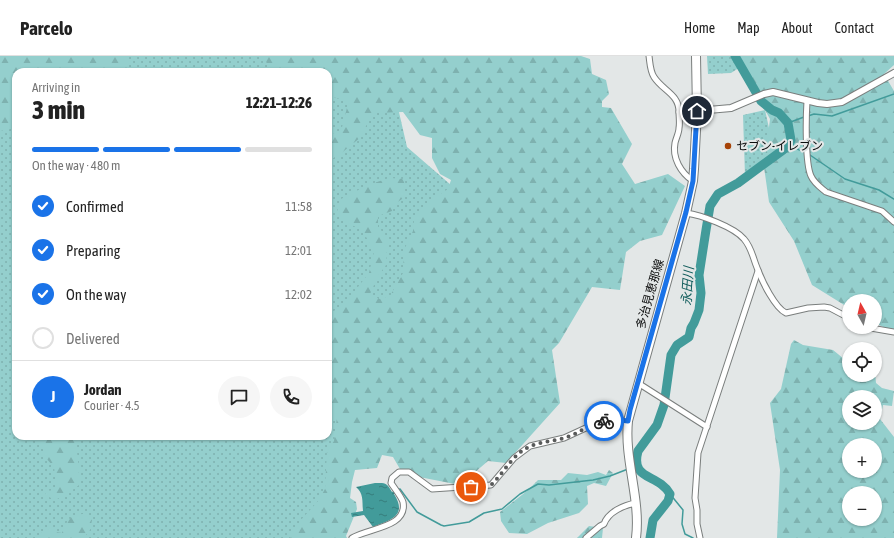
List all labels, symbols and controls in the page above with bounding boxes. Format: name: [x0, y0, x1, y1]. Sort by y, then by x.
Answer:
text: Parcelo: [20, 17, 73, 39]
text: Home: [684, 20, 715, 36]
text: Map: [737, 20, 760, 36]
text: About: [782, 20, 813, 36]
text: Contact: [835, 20, 874, 36]
text: Arriving in: [32, 80, 80, 95]
text: 12:21–12:26: [246, 94, 312, 111]
pin: [680, 94, 714, 128]
text: 3 min: [32, 95, 85, 125]
icon: home: [686, 100, 708, 122]
place label: セブン-イレブン: [736, 139, 823, 153]
marker: セブン-イレブン: [723, 141, 733, 151]
text: On the way · 480 m: [32, 158, 120, 173]
icon: check: [32, 195, 54, 217]
text: Confirmed: [66, 198, 124, 215]
text: 11:58: [285, 199, 312, 214]
icon: check: [32, 239, 54, 261]
text: Preparing: [66, 242, 120, 259]
text: 12:01: [285, 243, 312, 258]
street label: 多治見恵那線: [633, 257, 667, 331]
water label: 永田川: [679, 264, 696, 306]
icon: check: [32, 283, 54, 305]
text: On the way: [66, 286, 127, 303]
text: 12:02: [285, 287, 312, 302]
north arrow: [842, 294, 882, 334]
map controls: [842, 294, 882, 526]
text: Delivered: [66, 330, 120, 347]
button: locate: [842, 342, 882, 382]
button: chat: [218, 376, 260, 418]
button: phone: [270, 376, 312, 418]
text: Jordan: [84, 381, 122, 398]
text: J: [51, 388, 55, 405]
button: layers: [842, 390, 882, 430]
text: Courier · 4.5: [84, 398, 140, 413]
courier: [584, 401, 624, 441]
icon: bike: [593, 410, 615, 432]
button: +: [842, 438, 882, 478]
pin: [454, 470, 488, 504]
icon: bag: [460, 476, 482, 498]
button: −: [842, 486, 882, 526]

